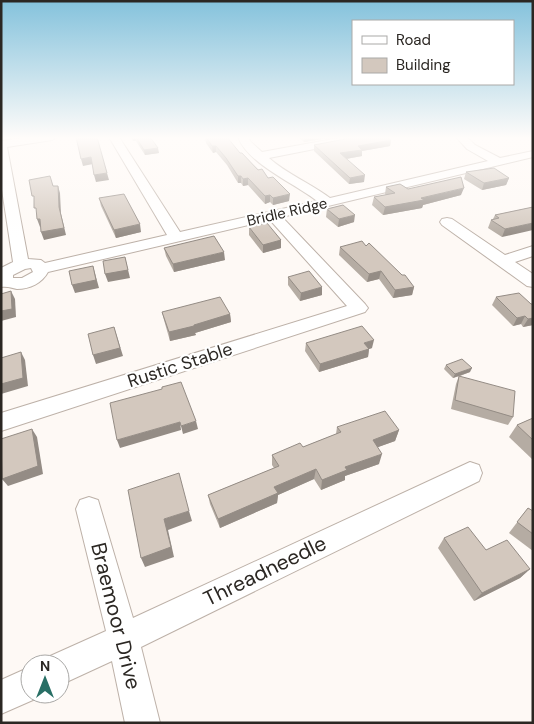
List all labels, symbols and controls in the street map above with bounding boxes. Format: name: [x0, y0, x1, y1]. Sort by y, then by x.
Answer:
legend: [352, 20, 514, 85]
text: Road: [396, 30, 431, 50]
text: Building: [396, 55, 451, 75]
street label: Bridle Ridge: [245, 193, 329, 231]
street label: Rustic Stable: [125, 337, 235, 393]
street label: Threadneedle: [199, 529, 331, 613]
street label: Braemoor Drive: [84, 540, 148, 692]
north arrow: [20, 654, 70, 704]
text: N: [40, 657, 50, 675]

